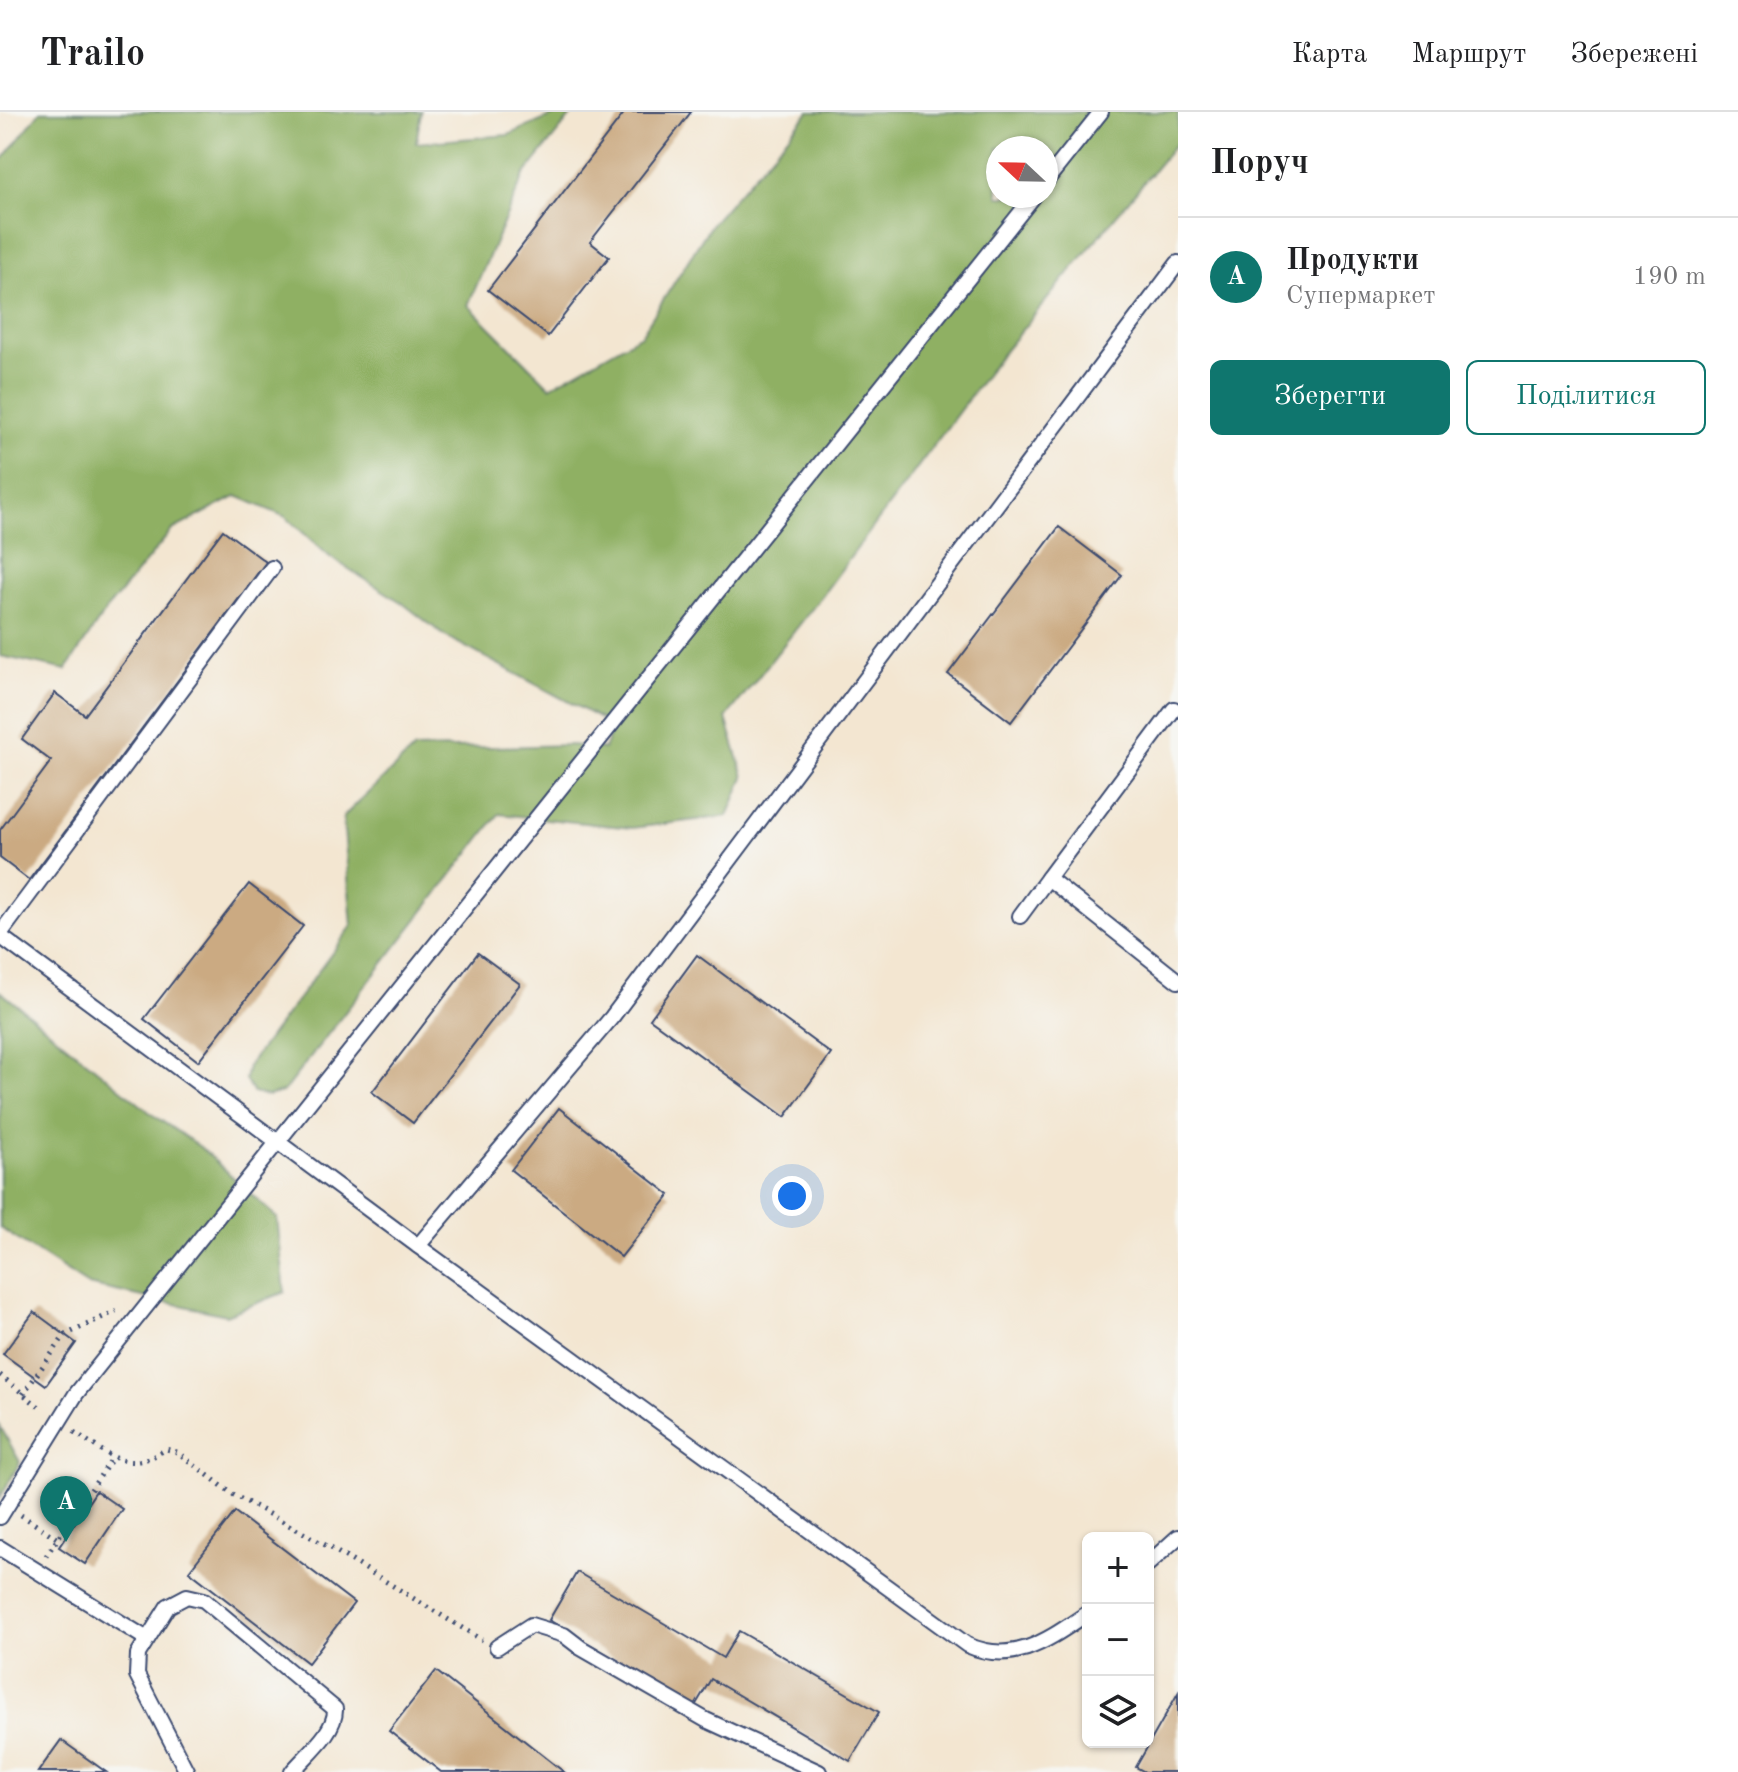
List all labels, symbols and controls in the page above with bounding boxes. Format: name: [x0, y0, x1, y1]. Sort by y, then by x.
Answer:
text: Trailo: [40, 36, 145, 74]
text: Карта: [1292, 41, 1367, 69]
text: Маршрут: [1411, 41, 1526, 69]
text: Збережені: [1570, 41, 1698, 69]
north arrow: [986, 136, 1058, 208]
text: Поруч: [1210, 147, 1309, 181]
text: Продукти: [1286, 246, 1419, 276]
text: A: [1226, 264, 1246, 290]
text: 190 m: [1633, 264, 1706, 290]
text: Супермаркет: [1286, 283, 1435, 309]
button: Зберегти: [1210, 360, 1450, 435]
button: Поділитися: [1466, 360, 1706, 435]
your location: [772, 1176, 812, 1216]
pin: A: [40, 1476, 92, 1542]
map controls: [1082, 1532, 1154, 1748]
button: +: [1082, 1532, 1154, 1604]
button: −: [1082, 1604, 1154, 1676]
button: layers: [1082, 1676, 1154, 1748]

